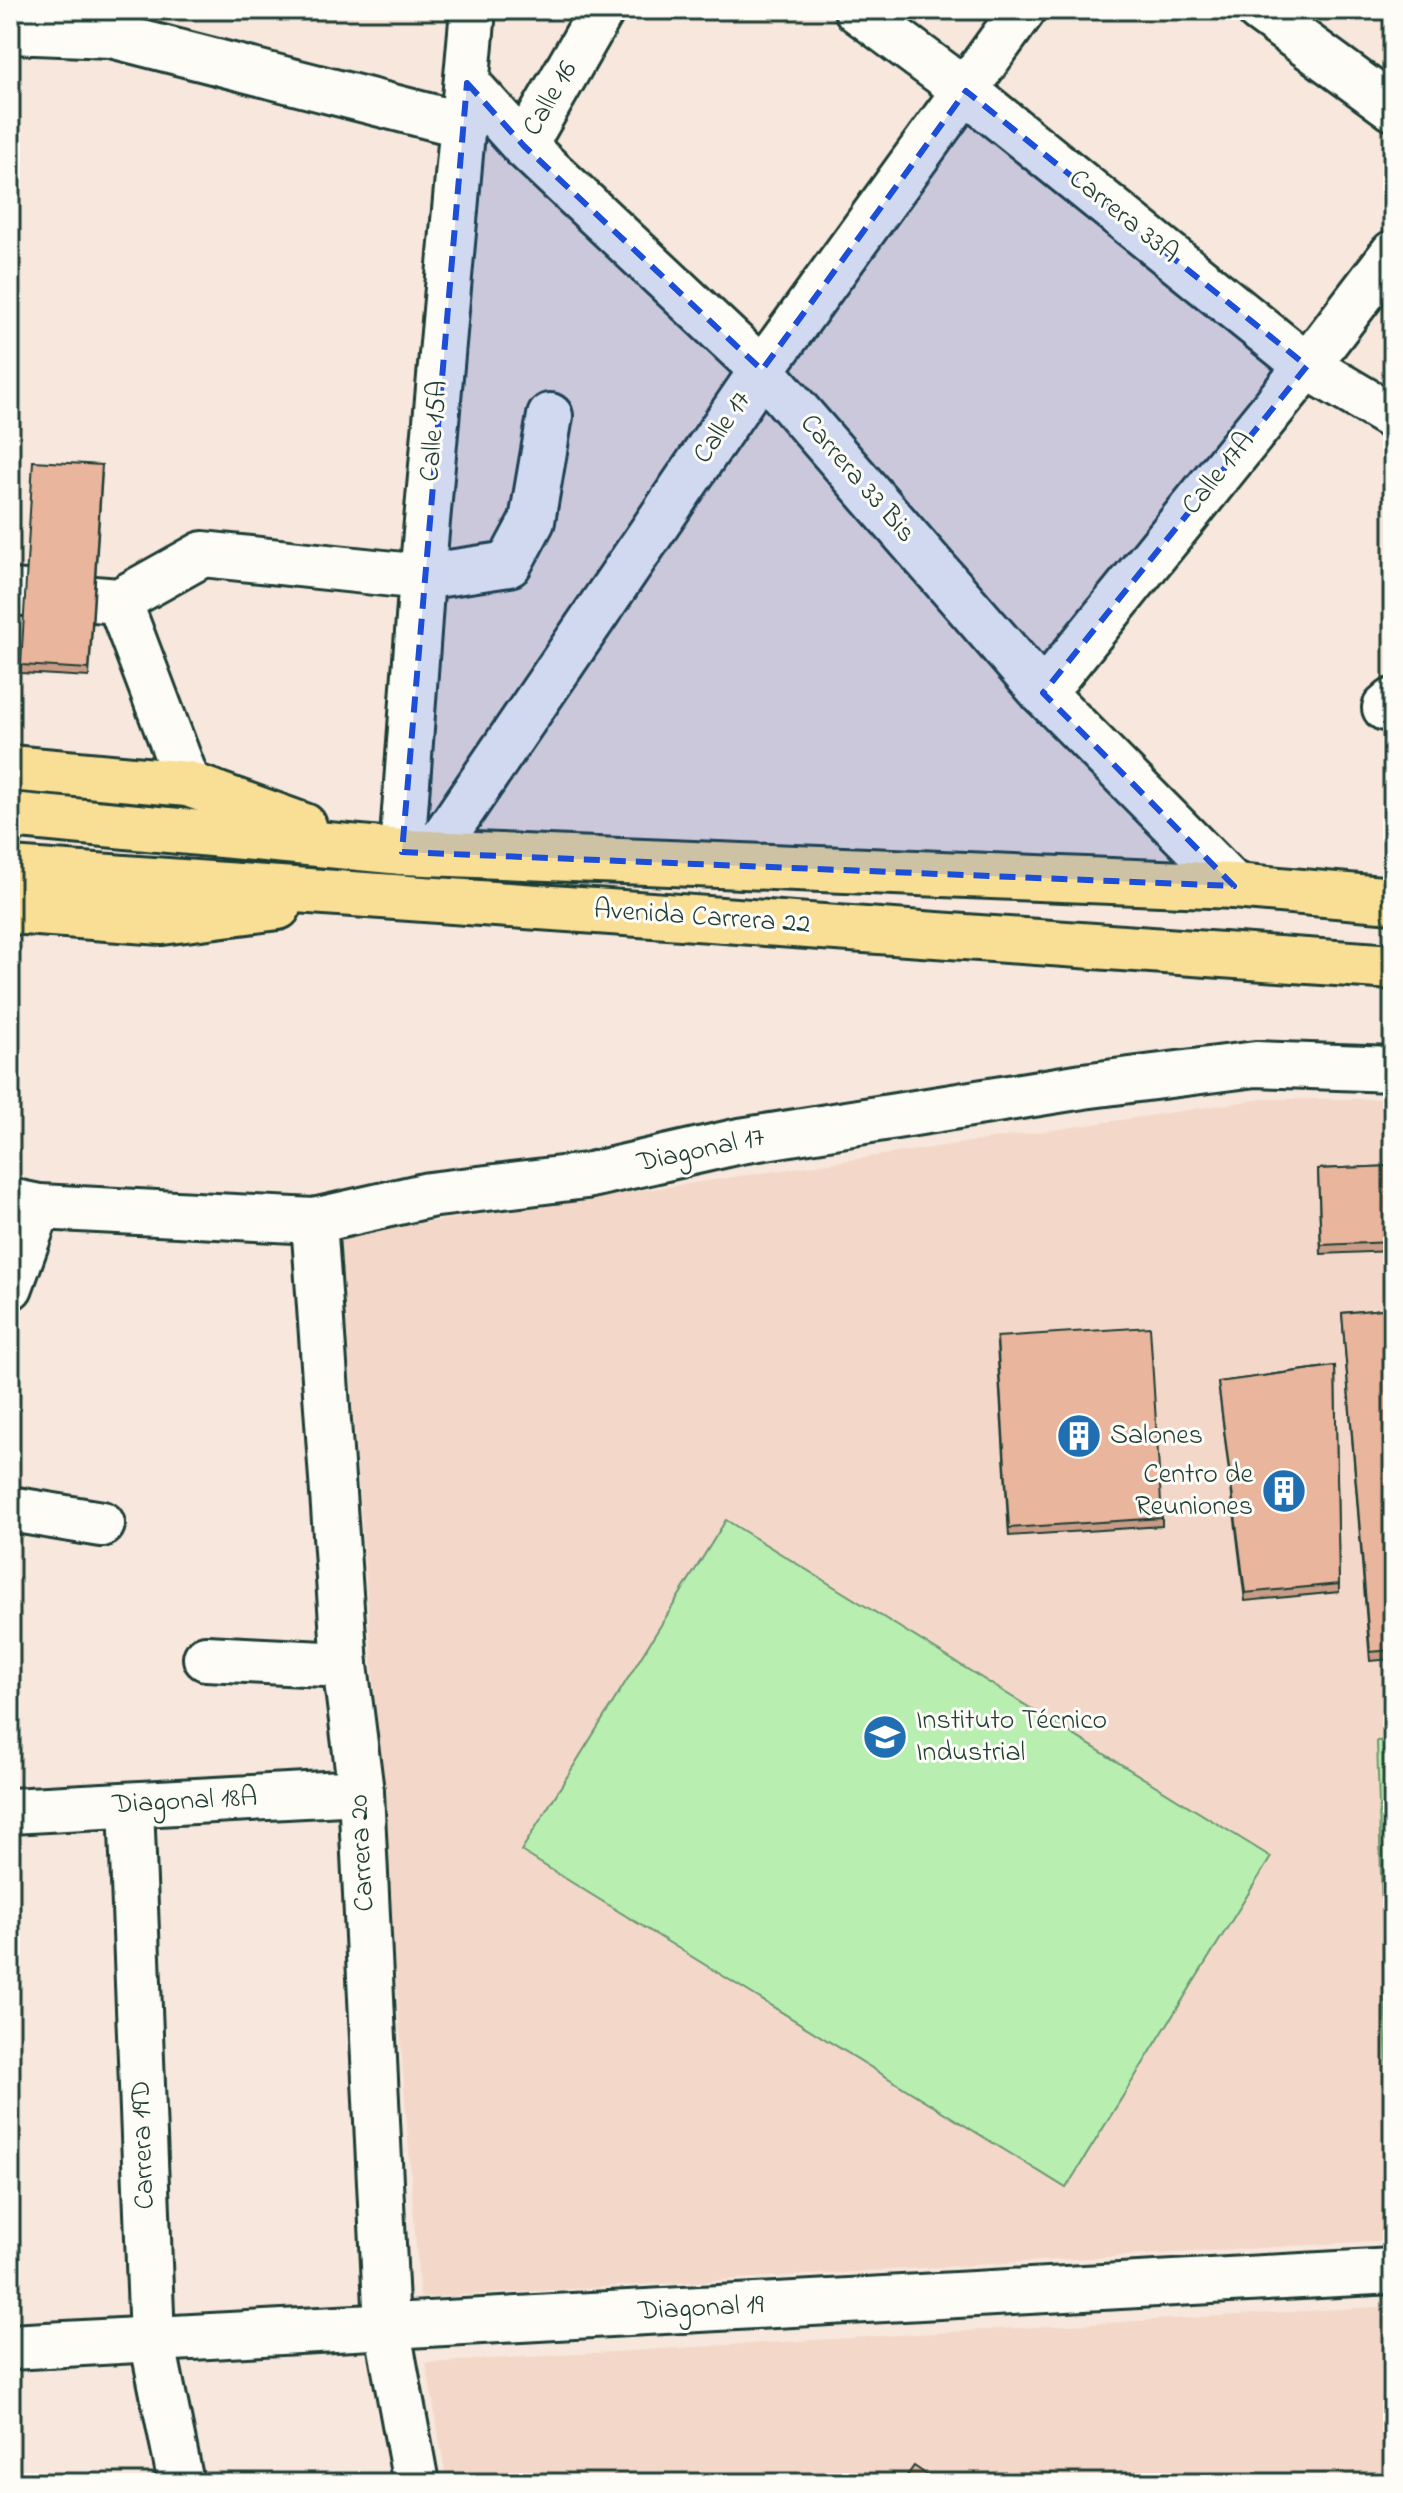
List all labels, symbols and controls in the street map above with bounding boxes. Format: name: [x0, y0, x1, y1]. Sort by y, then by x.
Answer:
street label: Calle 16: [513, 54, 589, 144]
street label: Carrera 33A: [1059, 160, 1187, 274]
street label: Calle 15A: [410, 379, 460, 483]
street label: Calle 17: [684, 383, 763, 473]
street label: Carrera 33 Bis: [789, 405, 925, 553]
street label: Calle 17A: [1173, 423, 1265, 525]
street label: Avenida Carrera 22: [592, 890, 812, 946]
street label: Diagonal 17: [633, 1117, 769, 1185]
building icon: Salones: [1055, 1412, 1103, 1460]
place label: Salones: [1110, 1416, 1203, 1457]
place label: Centro de Reuniones: [1135, 1455, 1253, 1528]
building icon: Centro de Reuniones: [1260, 1467, 1308, 1515]
place label: Instituto Técnico Industrial: [916, 1701, 1107, 1774]
school or university icon: Instituto Técnico Industrial: [861, 1713, 909, 1761]
street label: Diagonal 18A: [110, 1778, 259, 1826]
street label: Carrera 20: [339, 1793, 387, 1913]
street label: Carrera 19D: [121, 2080, 167, 2210]
street label: Diagonal 19: [636, 2285, 765, 2333]

